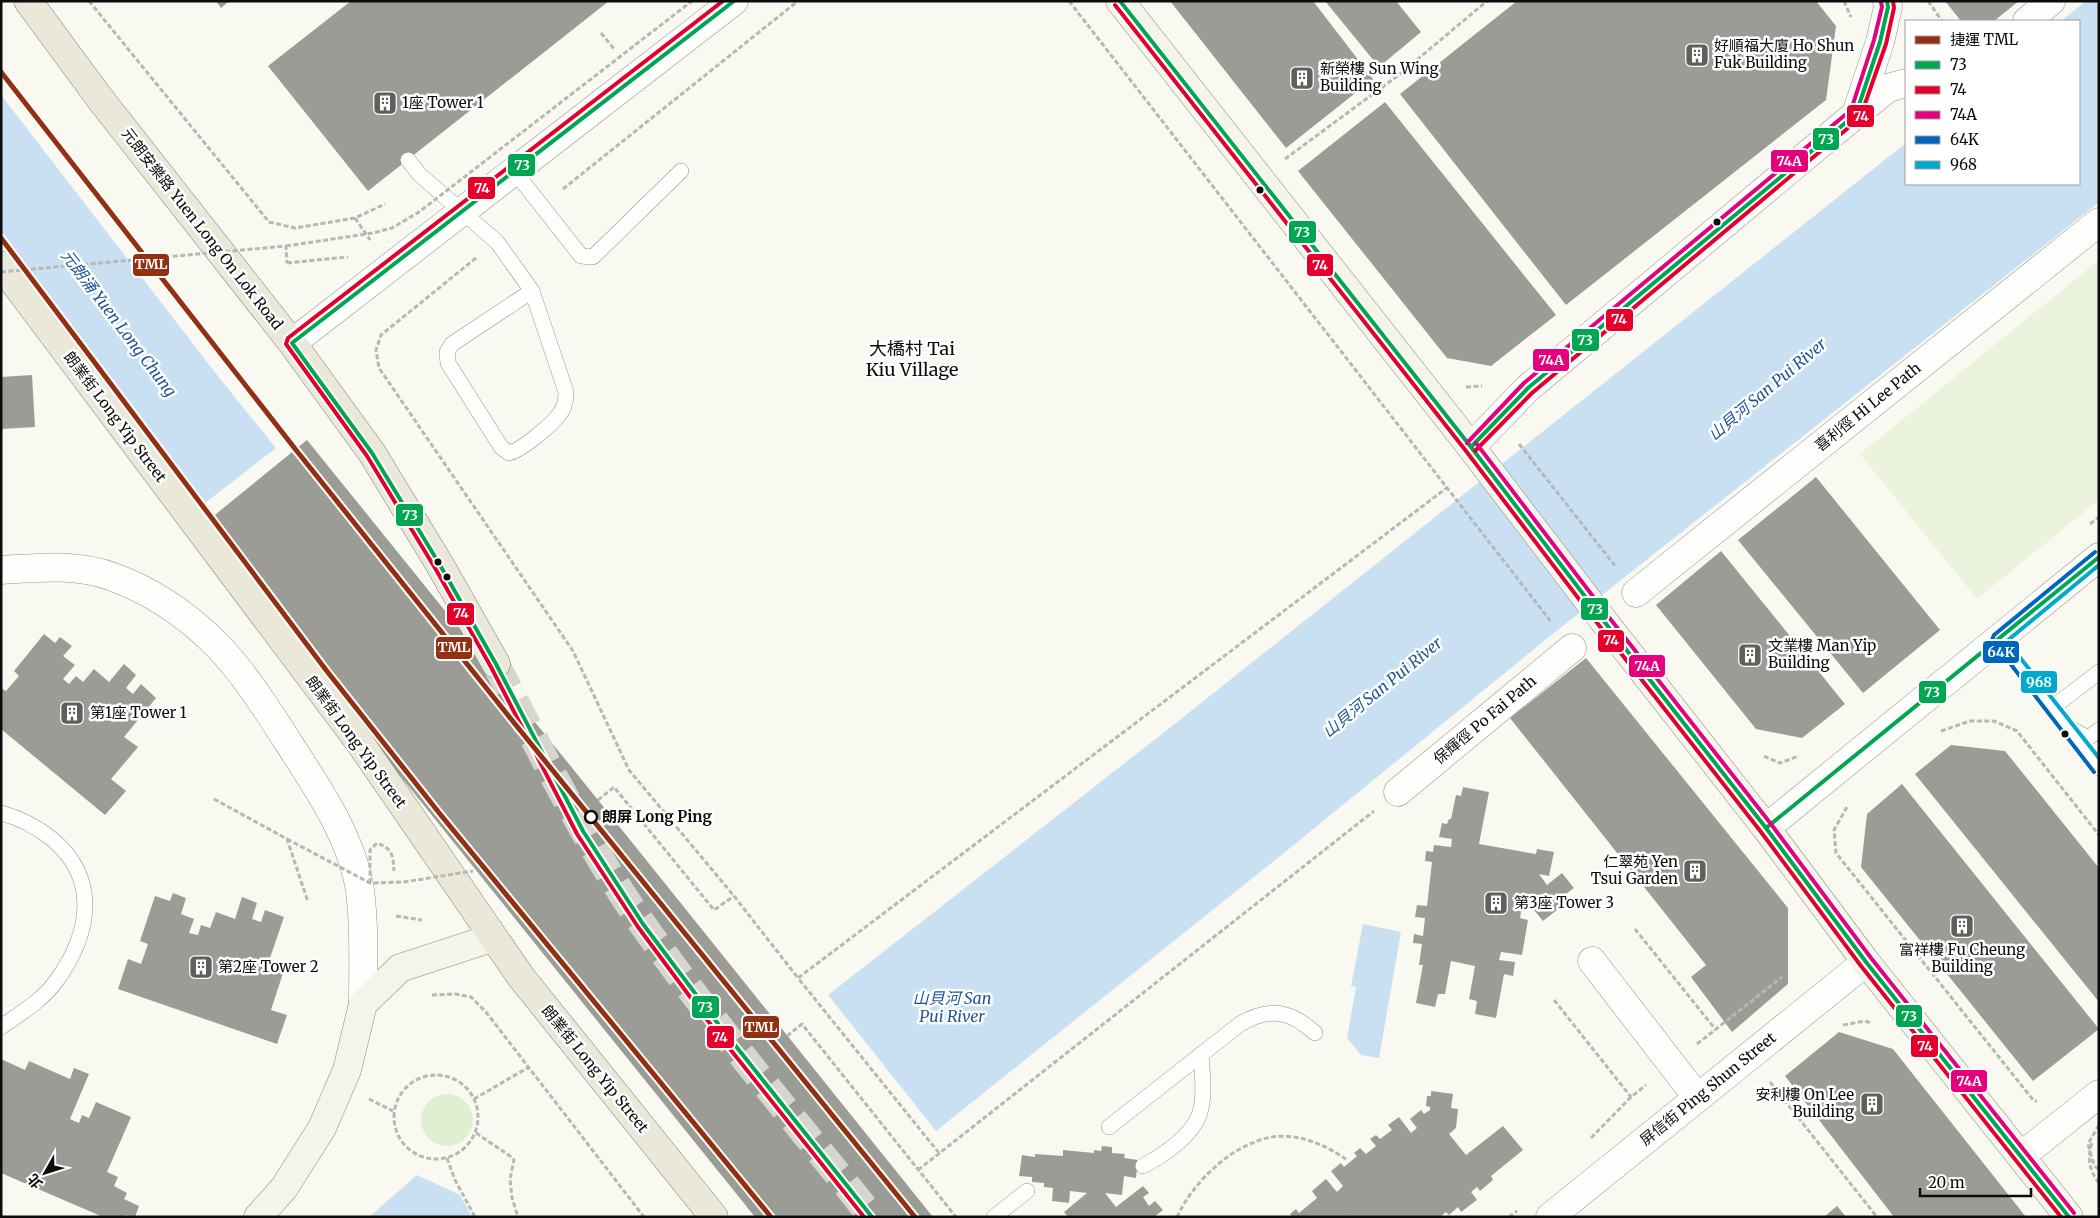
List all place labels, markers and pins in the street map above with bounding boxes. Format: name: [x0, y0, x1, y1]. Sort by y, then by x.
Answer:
place label: 好順福大廈 Ho Shun Fuk Building: [1714, 36, 1854, 72]
building icon: 好順福大廈 Ho Shun Fuk Building: [1684, 42, 1710, 68]
place label: 新榮樓 Sun Wing Building: [1320, 59, 1439, 95]
building icon: 新榮樓 Sun Wing Building: [1289, 65, 1315, 91]
building icon: 1座 Tower 1: [372, 90, 398, 116]
place label: 1座 Tower 1: [402, 93, 484, 112]
unlabelled marker: [1255, 185, 1265, 195]
unlabelled marker: [1712, 217, 1722, 227]
unlabelled marker: [433, 557, 443, 567]
unlabelled marker: [442, 572, 452, 582]
place label: 文業樓 Man Yip Building: [1768, 636, 1876, 672]
building icon: 文業樓 Man Yip Building: [1737, 642, 1763, 668]
building icon: 第1座 Tower 1: [59, 700, 85, 726]
place label: 第1座 Tower 1: [90, 703, 187, 722]
unlabelled marker: [2060, 729, 2070, 739]
place label: 朗屏 Long Ping: [602, 807, 712, 826]
marker: 朗屏 Long Ping: [584, 810, 598, 824]
place label: 仁翠苑 Yen Tsui Garden: [1591, 852, 1678, 888]
building icon: 仁翠苑 Yen Tsui Garden: [1682, 858, 1708, 884]
building icon: 第3座 Tower 3: [1483, 890, 1509, 916]
place label: 第3座 Tower 3: [1514, 893, 1614, 912]
building icon: 富祥樓 Fu Cheung Building: [1949, 913, 1975, 939]
place label: 富祥樓 Fu Cheung Building: [1899, 940, 2025, 976]
building icon: 第2座 Tower 2: [188, 954, 214, 980]
place label: 第2座 Tower 2: [218, 957, 319, 976]
place label: 安利樓 On Lee Building: [1756, 1085, 1854, 1121]
building icon: 安利樓 On Lee Building: [1859, 1091, 1885, 1117]

